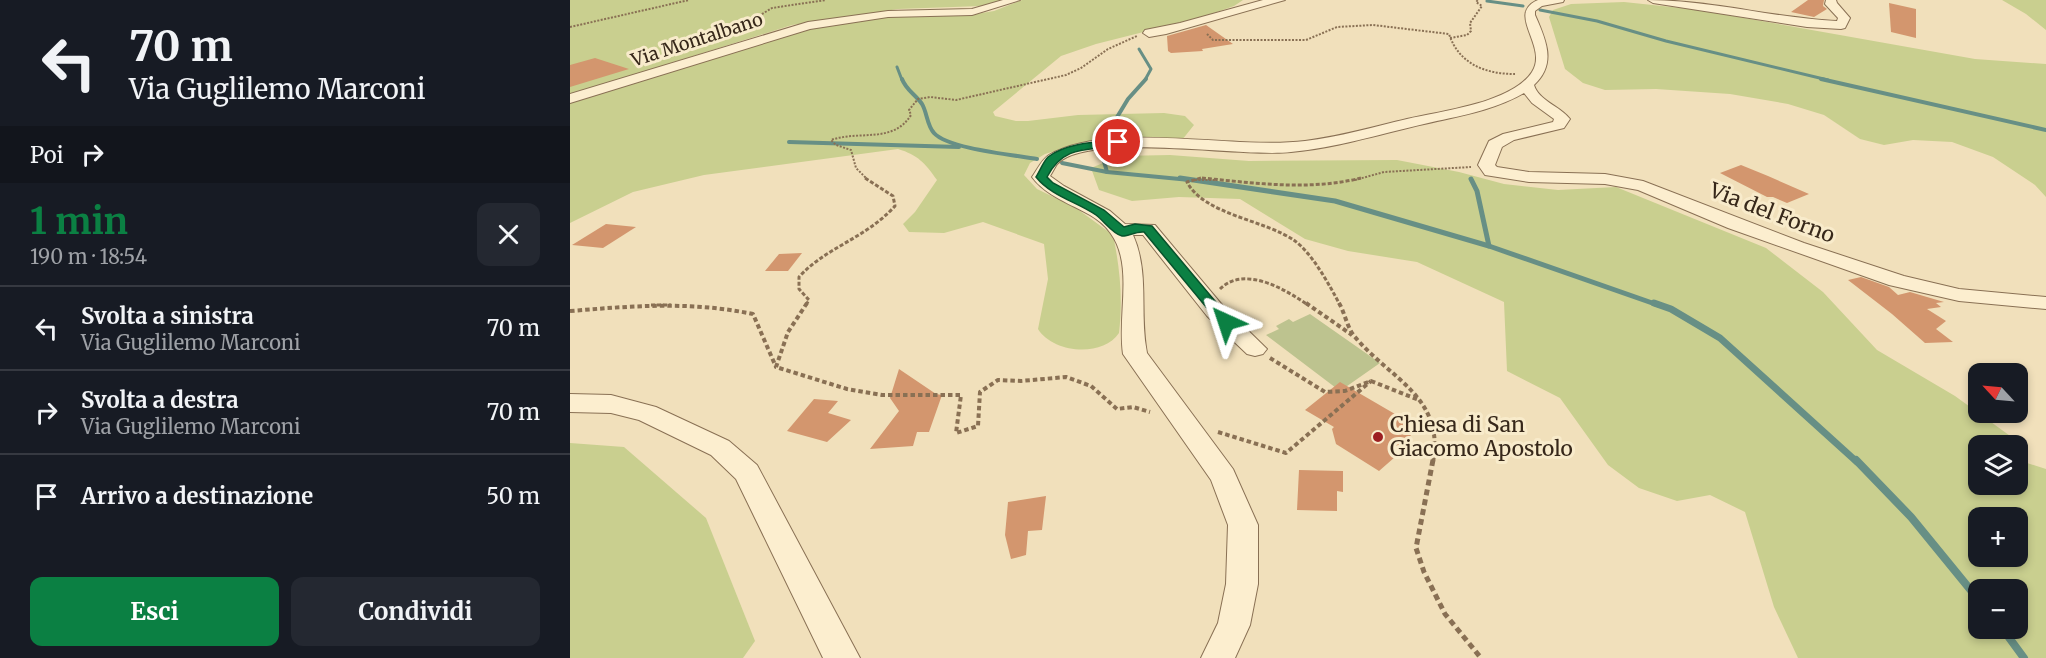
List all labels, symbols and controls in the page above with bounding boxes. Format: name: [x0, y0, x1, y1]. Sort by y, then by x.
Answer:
street label: Via Montalbano: [627, 7, 765, 72]
text: 70 m: [129, 20, 233, 72]
icon: left: [30, 24, 108, 102]
text: Via Guglilemo Marconi: [129, 72, 425, 106]
pin: [1092, 116, 1143, 167]
icon: arrive: [1101, 125, 1134, 158]
icon: right: [76, 138, 109, 171]
text: Poi: [30, 141, 64, 169]
street label: Via del Forno: [1705, 176, 1839, 249]
text: 1 min: [30, 199, 128, 244]
button: close: [477, 203, 540, 266]
text: 190 m · 18:54: [30, 244, 147, 269]
position arrow: [1194, 290, 1258, 354]
text: Svolta a sinistra: [81, 302, 254, 330]
icon: left: [30, 312, 63, 345]
text: 70 m: [487, 314, 540, 342]
text: Via Guglilemo Marconi: [81, 330, 301, 355]
north arrow: [1968, 363, 2028, 423]
map controls: [1968, 363, 2028, 639]
text: Svolta a destra: [81, 386, 238, 414]
icon: right: [30, 396, 63, 429]
text: 70 m: [487, 398, 540, 426]
place label: Chiesa di San Giacomo Apostolo: [1390, 411, 1573, 462]
text: Via Guglilemo Marconi: [81, 414, 301, 439]
marker: Chiesa di San Giacomo Apostolo: [1371, 430, 1385, 444]
button: layers: [1968, 435, 2028, 495]
icon: arrive: [30, 480, 63, 513]
text: Arrivo a destinazione: [81, 482, 313, 510]
text: 50 m: [486, 482, 540, 510]
button: +: [1968, 507, 2028, 567]
button: Esci: [30, 577, 279, 646]
button: Condividi: [291, 577, 540, 646]
button: −: [1968, 579, 2028, 639]

